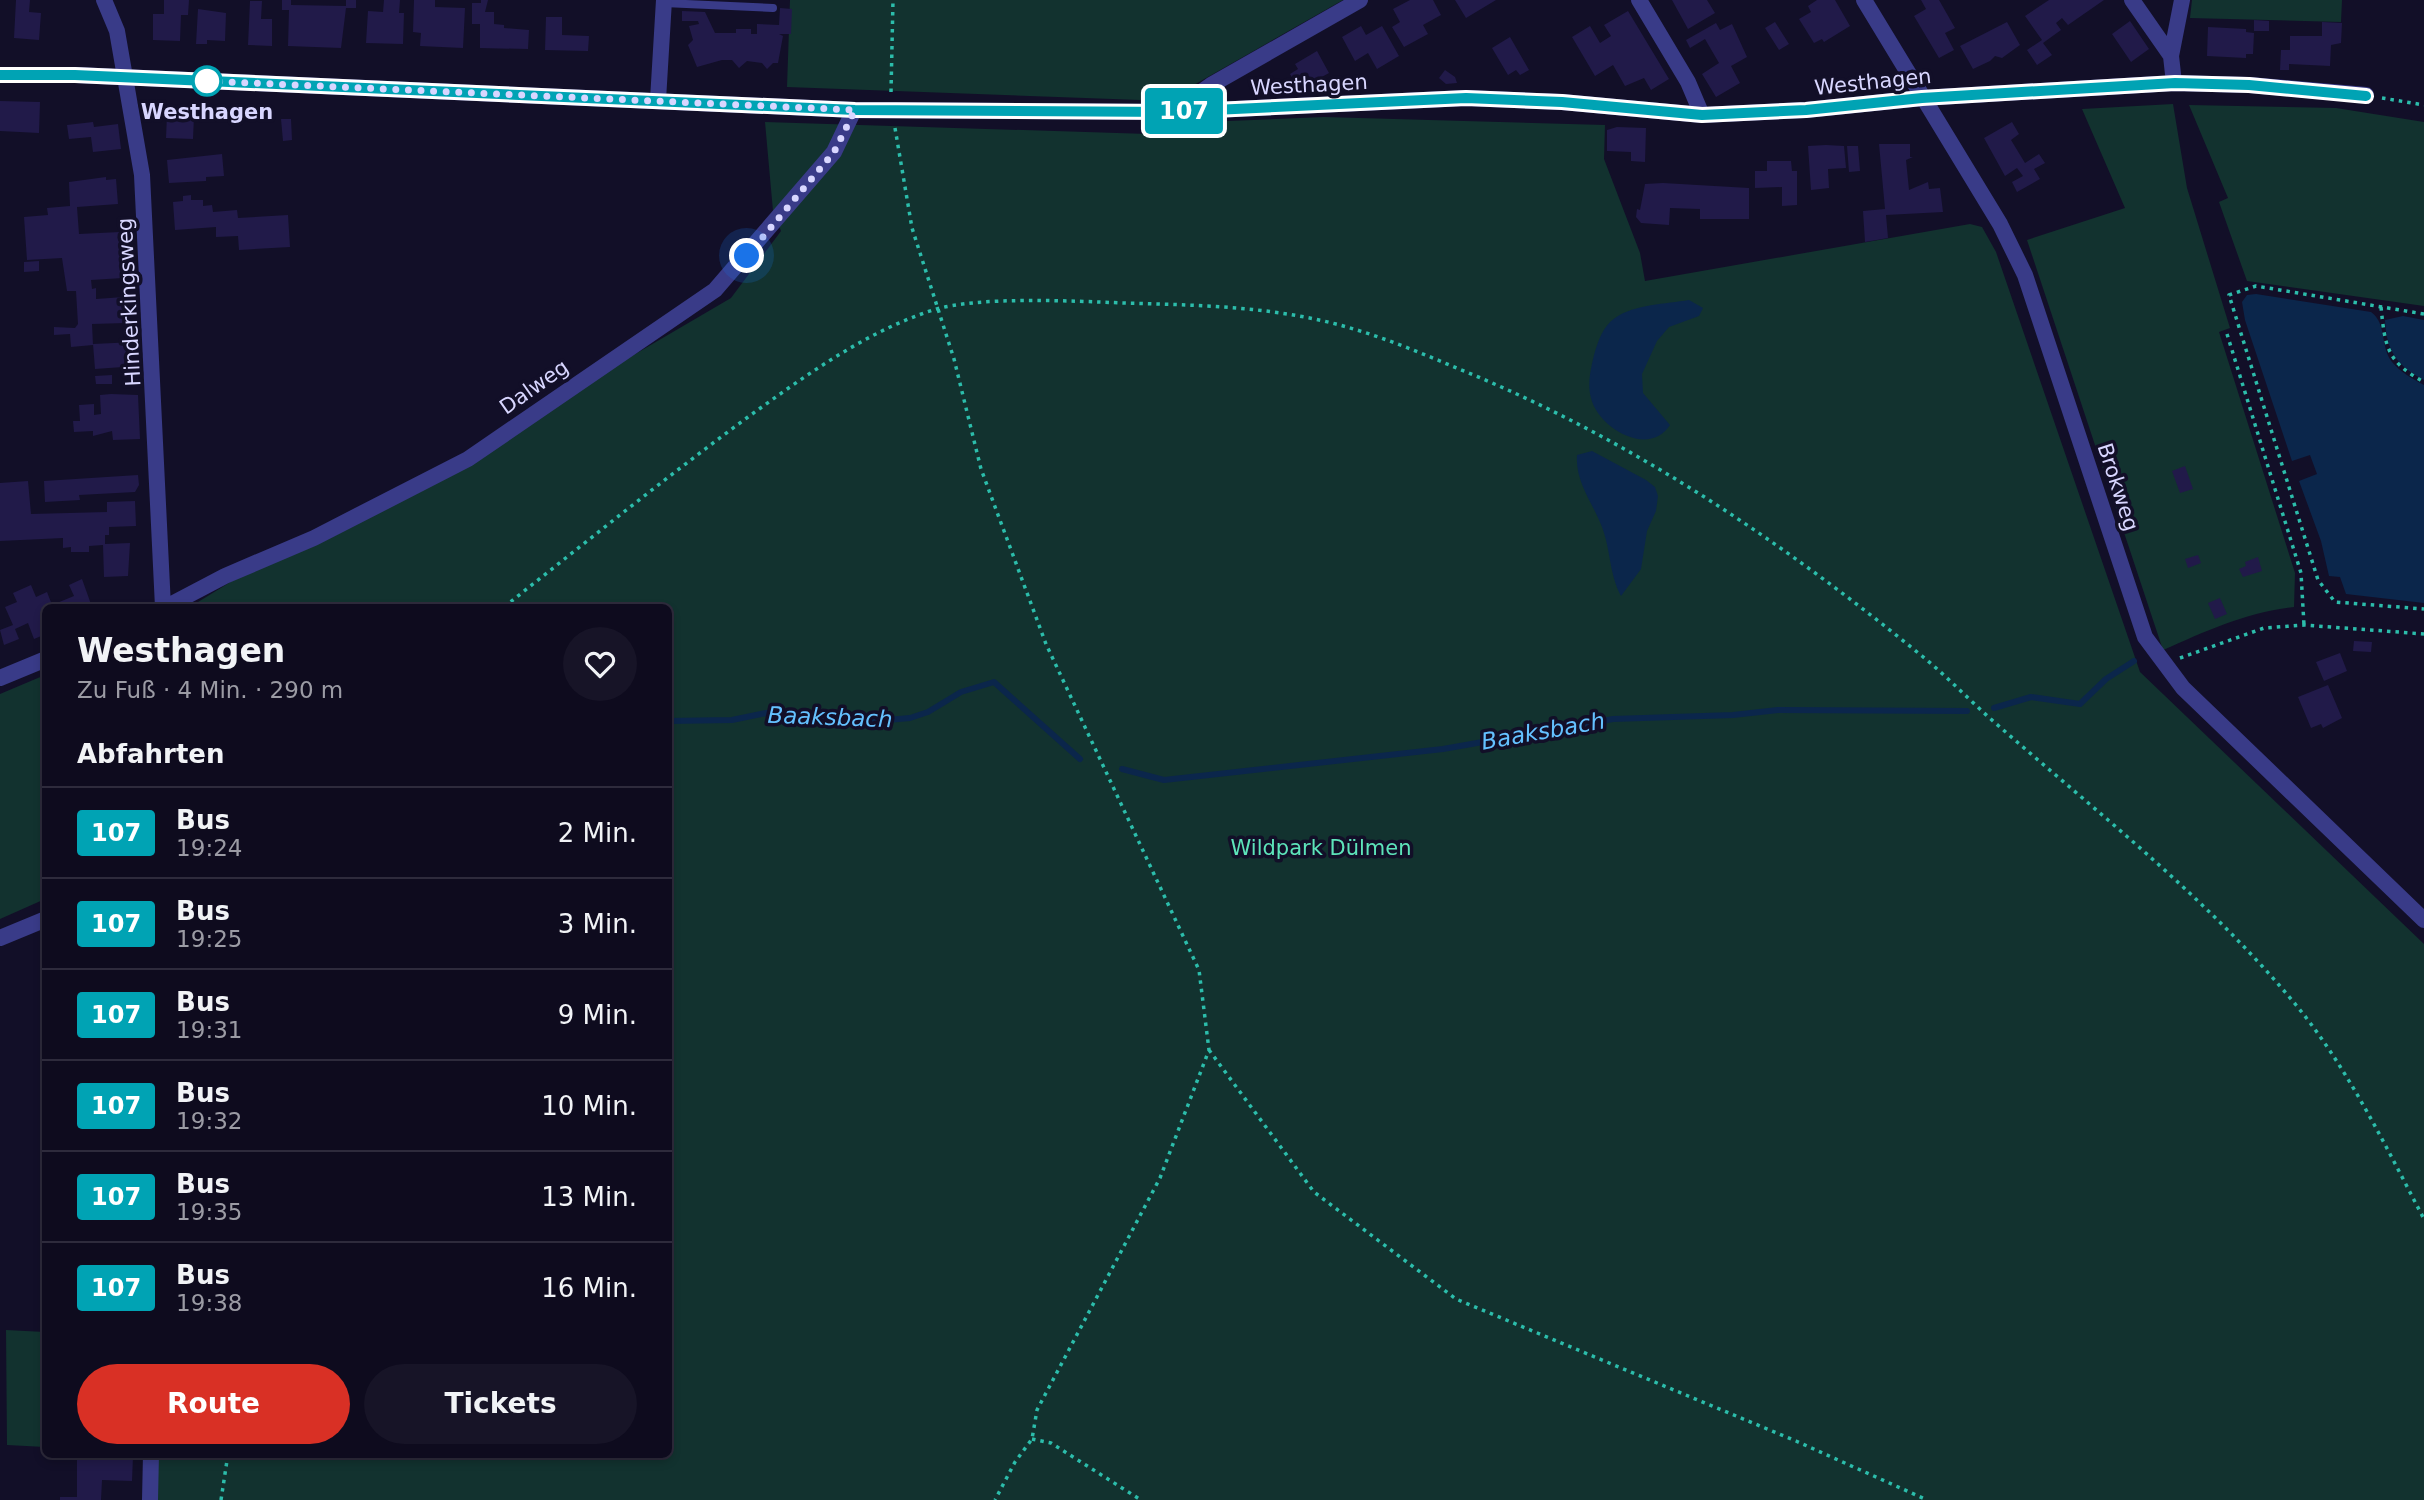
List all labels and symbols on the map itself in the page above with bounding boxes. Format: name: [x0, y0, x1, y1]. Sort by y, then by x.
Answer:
street label: Westhagen: [1813, 64, 1933, 100]
marker: Westhagen: [192, 66, 222, 96]
street label: Westhagen: [1250, 70, 1368, 100]
line badge: 107: [1144, 88, 1224, 134]
place label: Westhagen: [141, 100, 273, 124]
street label: Hinderkingsweg: [113, 217, 145, 387]
your location: [729, 238, 764, 273]
street label: Dalweg: [495, 355, 573, 419]
street label: Brokweg: [2093, 440, 2143, 534]
water label: Baaksbach: [767, 702, 893, 732]
water label: Baaksbach: [1479, 707, 1607, 755]
park label: Wildpark Dülmen: [1231, 836, 1411, 860]

